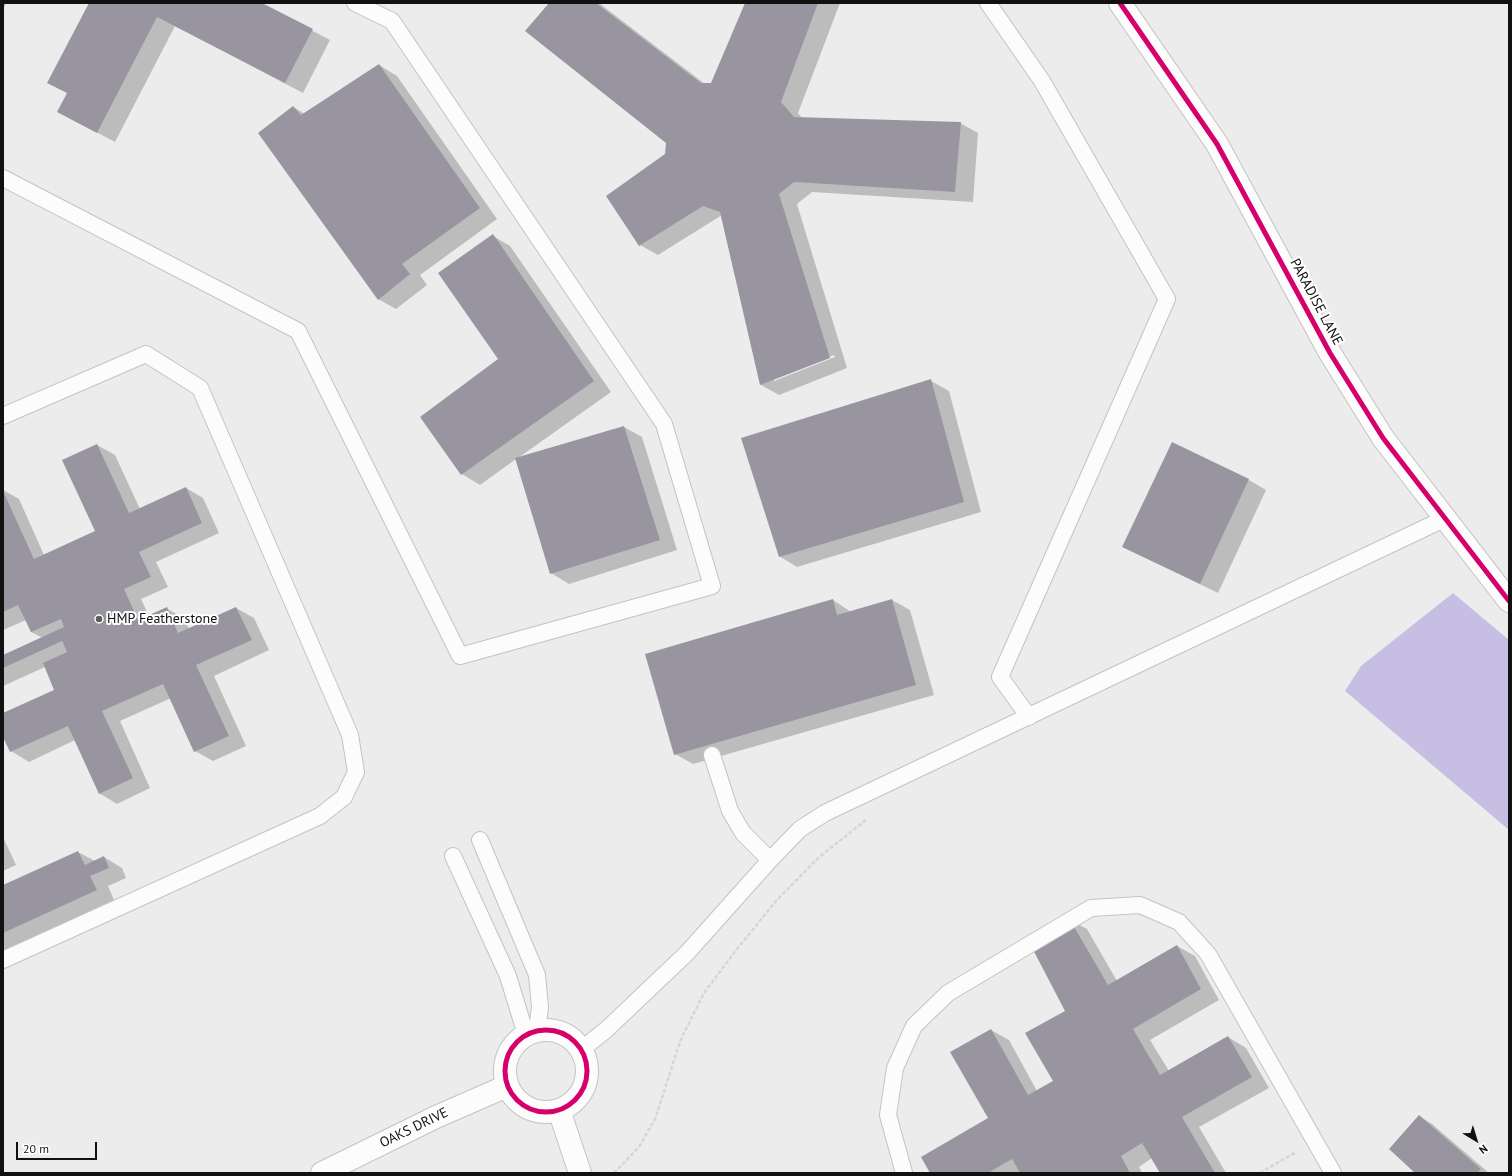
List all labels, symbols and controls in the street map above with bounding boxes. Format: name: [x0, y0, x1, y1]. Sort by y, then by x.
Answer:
street label: PARADISE LANE: [1286, 256, 1346, 348]
place label: HMP Featherstone: [107, 611, 217, 627]
marker: HMP Featherstone: [94, 614, 104, 624]
street label: OAKS DRIVE: [377, 1104, 451, 1152]
north arrow: [1456, 1120, 1496, 1160]
scale bar: [18, 1134, 99, 1160]
text: 20 m: [23, 1141, 49, 1156]
text: N: [1476, 1142, 1491, 1157]

